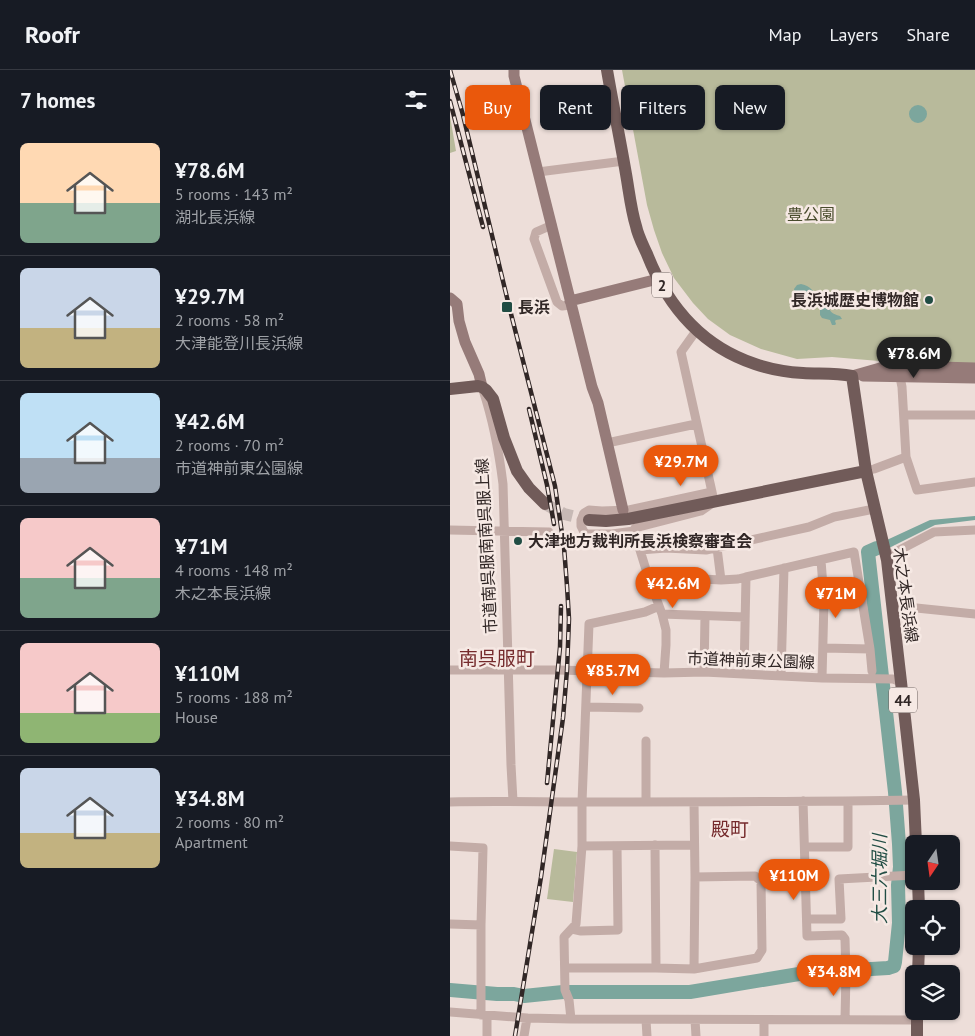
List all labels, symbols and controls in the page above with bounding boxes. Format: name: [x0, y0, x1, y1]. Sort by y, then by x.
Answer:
text: Roofr: [25, 19, 80, 50]
text: Map: [769, 23, 801, 46]
text: Layers: [829, 23, 878, 46]
text: Share: [906, 23, 950, 46]
chip: Buy: [465, 85, 530, 130]
chip: Rent: [540, 85, 611, 130]
chip: Filters: [621, 85, 705, 130]
chip: New: [715, 85, 785, 130]
icon: filters: [402, 86, 430, 114]
text: 7 homes: [20, 87, 95, 114]
text: ¥78.6M: [175, 157, 245, 184]
icon: home: [60, 163, 120, 223]
text: 5 rooms · 143 m²: [175, 184, 293, 204]
park label: 豊公園: [787, 204, 835, 224]
text: 湖北長浜線: [175, 207, 255, 227]
road number: 2: [652, 272, 672, 298]
text: ¥29.7M: [175, 283, 245, 310]
icon: home: [60, 288, 120, 348]
place label: 長浜城歴史博物館: [791, 290, 919, 310]
marker: 長浜城歴史博物館: [923, 294, 935, 306]
place label: 長浜: [518, 297, 550, 317]
marker: 長浜: [500, 300, 514, 314]
text: 2 rooms · 58 m²: [175, 310, 284, 330]
text: 大津能登川長浜線: [175, 333, 303, 353]
pin: ¥78.6M: [873, 336, 955, 379]
text: ¥78.6M: [887, 343, 941, 363]
text: ¥42.6M: [175, 408, 245, 435]
icon: home: [60, 413, 120, 473]
text: 2 rooms · 70 m²: [175, 435, 284, 455]
pin: ¥29.7M: [640, 444, 722, 487]
text: ¥29.7M: [654, 451, 708, 471]
text: 市道神前東公園線: [175, 458, 303, 478]
street label: 市道南呉服南南呉服上線: [471, 458, 501, 634]
place label: 大津地方裁判所長浜検察審査会: [528, 531, 752, 551]
text: ¥71M: [175, 533, 228, 560]
marker: 大津地方裁判所長浜検察審査会: [512, 535, 524, 547]
icon: home: [60, 538, 120, 598]
street label: 木之本長浜線: [889, 546, 923, 644]
text: 4 rooms · 148 m²: [175, 560, 293, 580]
pin: ¥42.6M: [632, 566, 714, 609]
text: ¥42.6M: [646, 573, 700, 593]
pin: ¥71M: [806, 576, 866, 619]
text: 木之本長浜線: [175, 583, 271, 603]
text: ¥71M: [816, 583, 856, 603]
district label: 南呉服町: [459, 646, 535, 670]
street label: 市道神前東公園線: [687, 648, 815, 672]
pin: ¥85.7M: [572, 654, 654, 696]
text: ¥110M: [175, 660, 239, 687]
text: ¥85.7M: [586, 660, 640, 680]
icon: home: [60, 663, 120, 723]
text: 5 rooms · 188 m²: [175, 687, 293, 707]
road number: 44: [889, 688, 917, 712]
text: House: [175, 707, 218, 727]
text: ¥34.8M: [175, 785, 245, 812]
icon: home: [60, 788, 120, 848]
text: 2 rooms · 80 m²: [175, 812, 284, 832]
district label: 殿町: [711, 817, 749, 841]
text: Apartment: [175, 832, 248, 852]
water label: 大三六堀川: [868, 832, 891, 924]
north arrow: [905, 835, 960, 890]
map controls: [905, 835, 960, 1020]
pin: ¥110M: [759, 858, 829, 901]
text: ¥110M: [769, 865, 819, 885]
button: locate: [905, 900, 960, 955]
pin: ¥34.8M: [793, 954, 875, 997]
text: ¥34.8M: [807, 961, 861, 981]
button: layers: [905, 965, 960, 1020]

